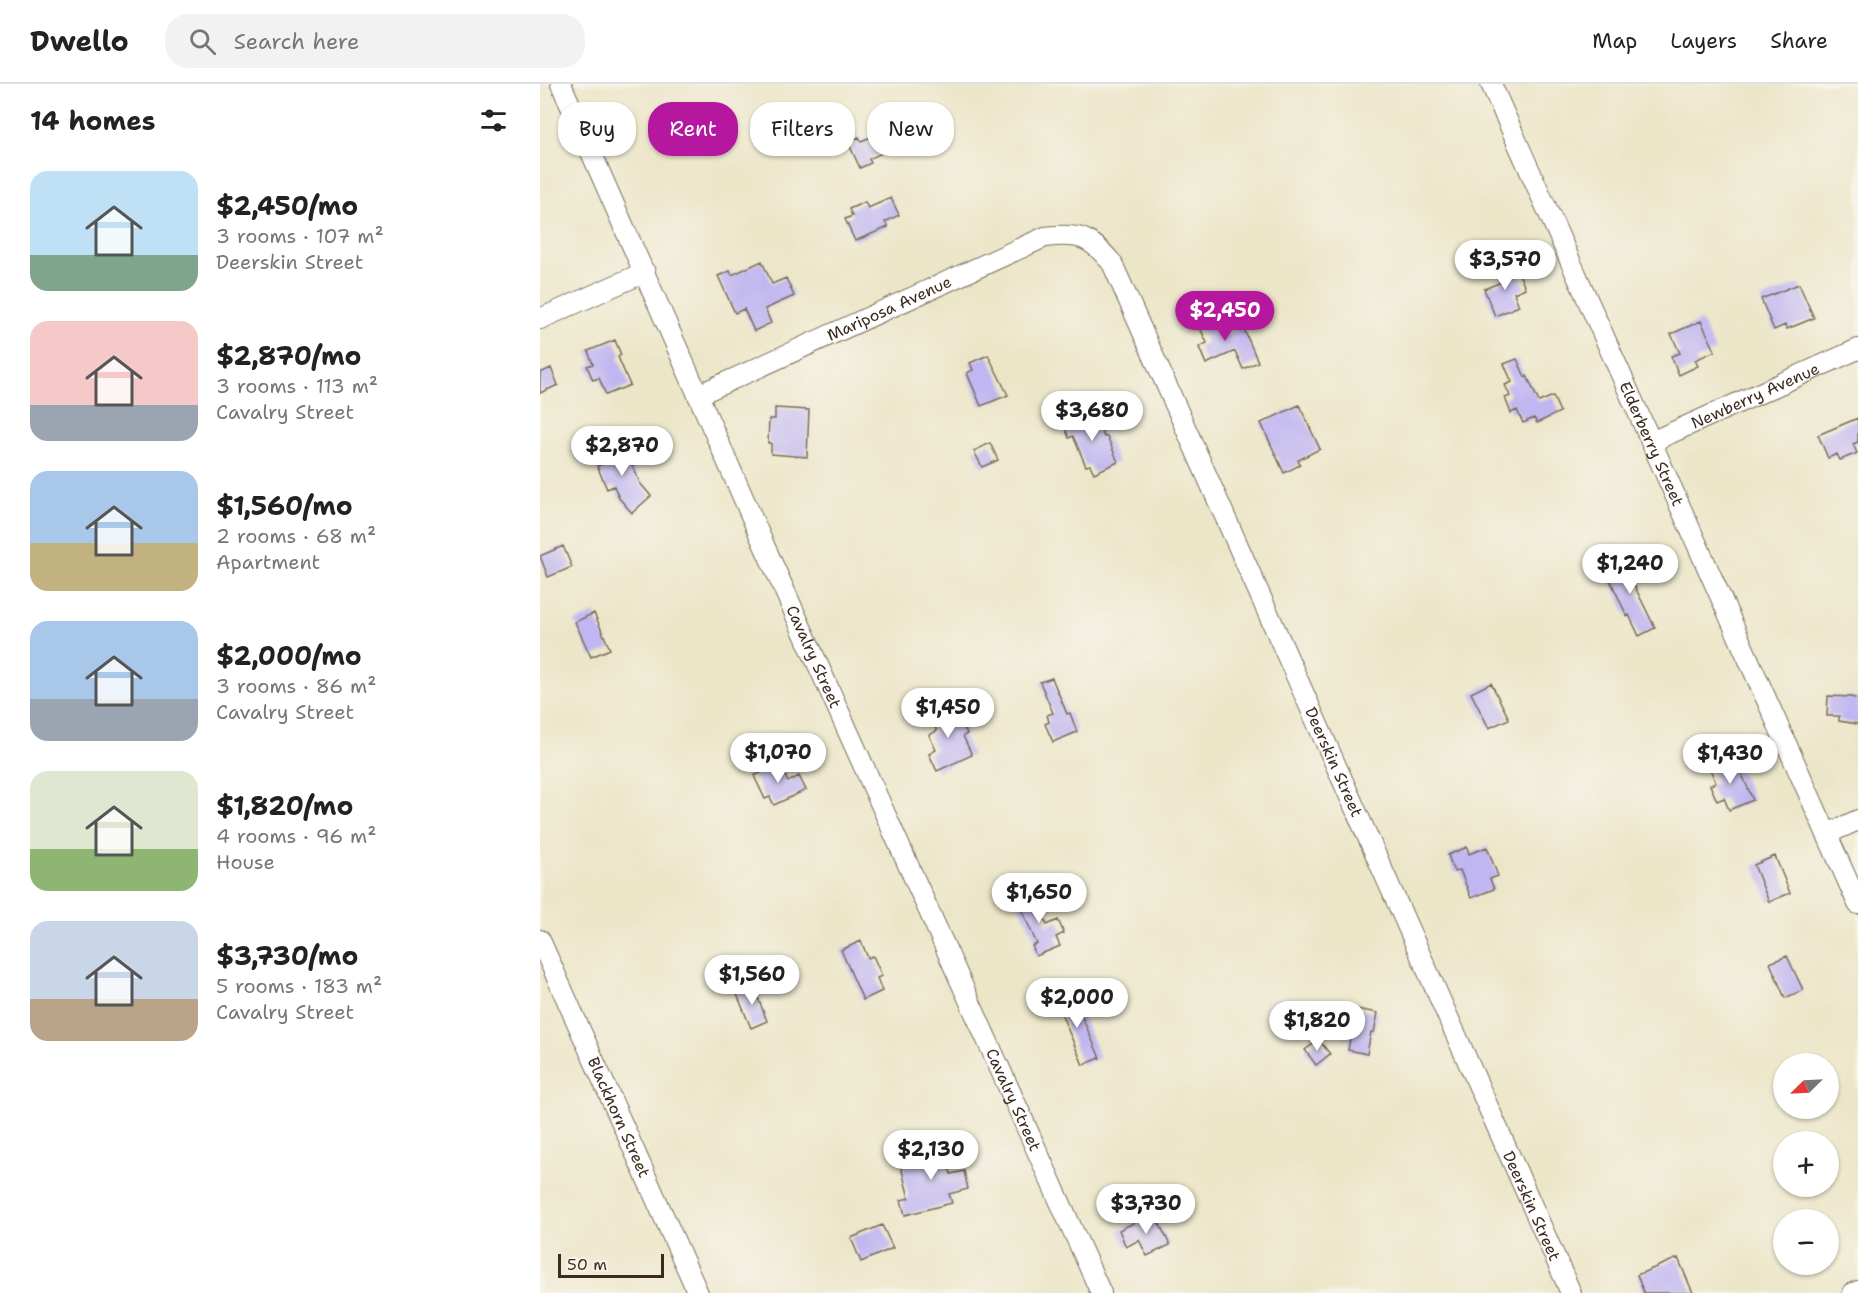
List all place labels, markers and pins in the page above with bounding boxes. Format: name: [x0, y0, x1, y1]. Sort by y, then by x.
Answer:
pin: $3,570: [1456, 240, 1554, 291]
pin: $2,450: [1176, 291, 1274, 342]
pin: $3,680: [1043, 391, 1141, 442]
pin: $2,870: [573, 426, 671, 477]
pin: $1,240: [1581, 544, 1679, 595]
pin: $1,450: [899, 688, 997, 739]
pin: $1,070: [729, 733, 827, 784]
pin: $1,430: [1681, 734, 1779, 785]
pin: $1,650: [990, 873, 1088, 924]
pin: $1,560: [703, 955, 801, 1006]
pin: $2,000: [1028, 978, 1126, 1029]
pin: $1,820: [1268, 1001, 1366, 1052]
pin: $2,130: [882, 1130, 980, 1181]
pin: $3,730: [1097, 1184, 1195, 1235]

